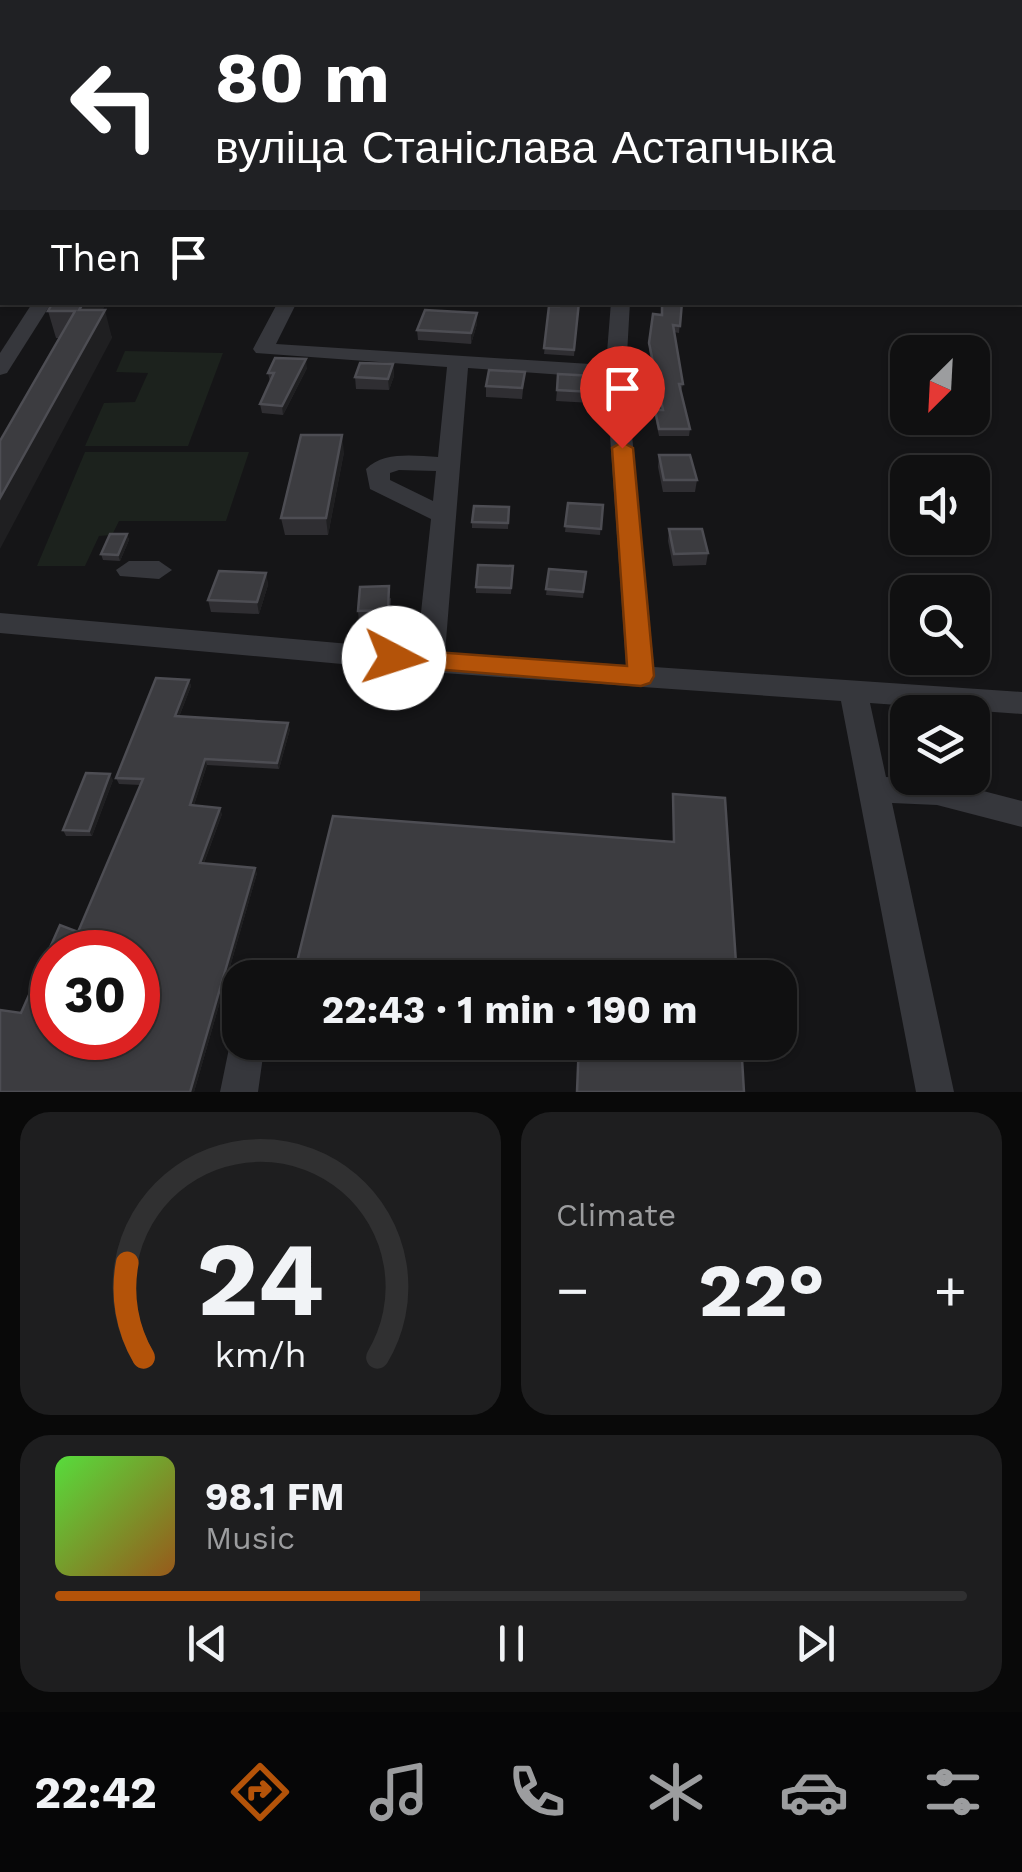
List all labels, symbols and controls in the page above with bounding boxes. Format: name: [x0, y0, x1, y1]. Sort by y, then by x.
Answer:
text: 80 m: [215, 37, 390, 119]
icon: left: [50, 40, 180, 170]
text: вуліца Станіслава Астапчыка: [215, 121, 835, 174]
icon: arrive: [161, 230, 216, 285]
text: Then: [50, 236, 141, 280]
north arrow: [890, 335, 990, 435]
map controls: [890, 335, 990, 795]
pin: [580, 346, 665, 449]
icon: arrive: [595, 361, 650, 416]
button: sound: [890, 455, 990, 555]
button: search: [890, 575, 990, 675]
position arrow: [342, 606, 446, 710]
button: layers: [890, 695, 990, 795]
speed limit sign: 30: [30, 930, 160, 1060]
text: 22:43 · 1 min · 190 m: [321, 988, 698, 1032]
text: Climate: [556, 1196, 676, 1234]
text: 24: [197, 1218, 324, 1340]
text: 22°: [698, 1246, 825, 1334]
text: −: [556, 1258, 589, 1322]
text: +: [934, 1258, 967, 1322]
text: km/h: [214, 1334, 307, 1376]
text: 98.1 FM: [205, 1475, 345, 1519]
text: Music: [205, 1519, 295, 1557]
icon: previous: [180, 1616, 235, 1671]
icon: pause: [484, 1616, 539, 1671]
icon: next: [788, 1616, 843, 1671]
icon: directions: [225, 1757, 295, 1827]
icon: music: [364, 1757, 434, 1827]
icon: phone: [502, 1757, 572, 1827]
icon: climate: [641, 1757, 711, 1827]
icon: car: [779, 1757, 849, 1827]
icon: filters: [918, 1757, 988, 1827]
text: 22:42: [34, 1766, 157, 1819]

